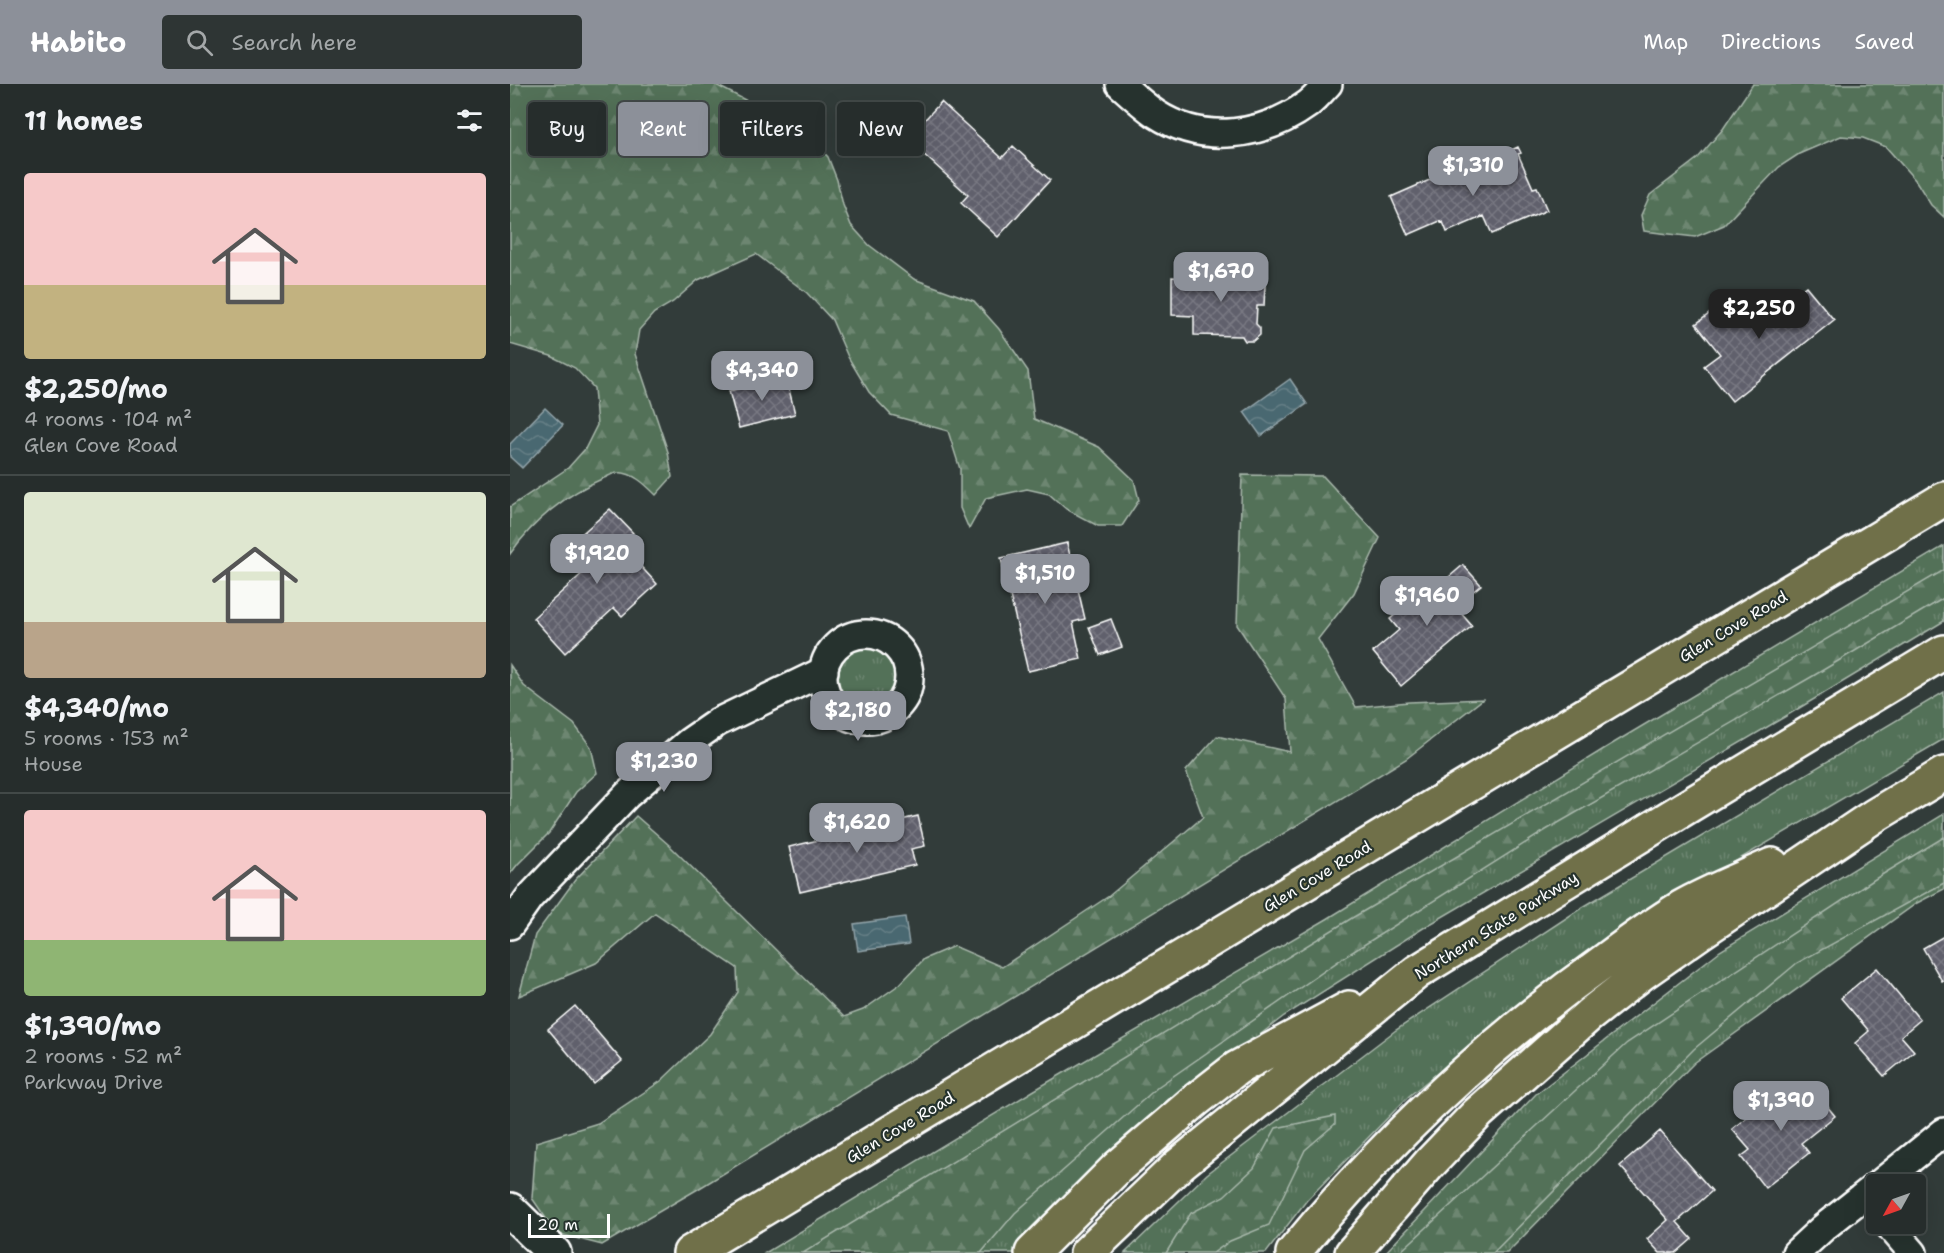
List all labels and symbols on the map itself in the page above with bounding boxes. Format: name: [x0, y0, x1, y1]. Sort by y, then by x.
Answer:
pin: $1,310: [1424, 146, 1522, 197]
pin: $1,670: [1172, 252, 1270, 303]
pin: $2,250: [1710, 289, 1808, 340]
pin: $4,340: [713, 351, 811, 402]
pin: $1,920: [548, 534, 646, 585]
pin: $1,510: [996, 554, 1094, 605]
pin: $1,960: [1378, 576, 1476, 627]
street label: Glen Cove Road: [1675, 586, 1791, 667]
pin: $2,180: [809, 691, 907, 742]
pin: $1,230: [615, 742, 713, 793]
pin: $1,620: [808, 803, 906, 854]
street label: Glen Cove Road: [1259, 836, 1375, 917]
street label: Northern State Parkway: [1411, 866, 1582, 984]
pin: $1,390: [1732, 1081, 1830, 1132]
street label: Glen Cove Road: [842, 1087, 958, 1168]
north arrow: [1866, 1174, 1926, 1234]
scale bar: [528, 1211, 610, 1238]

